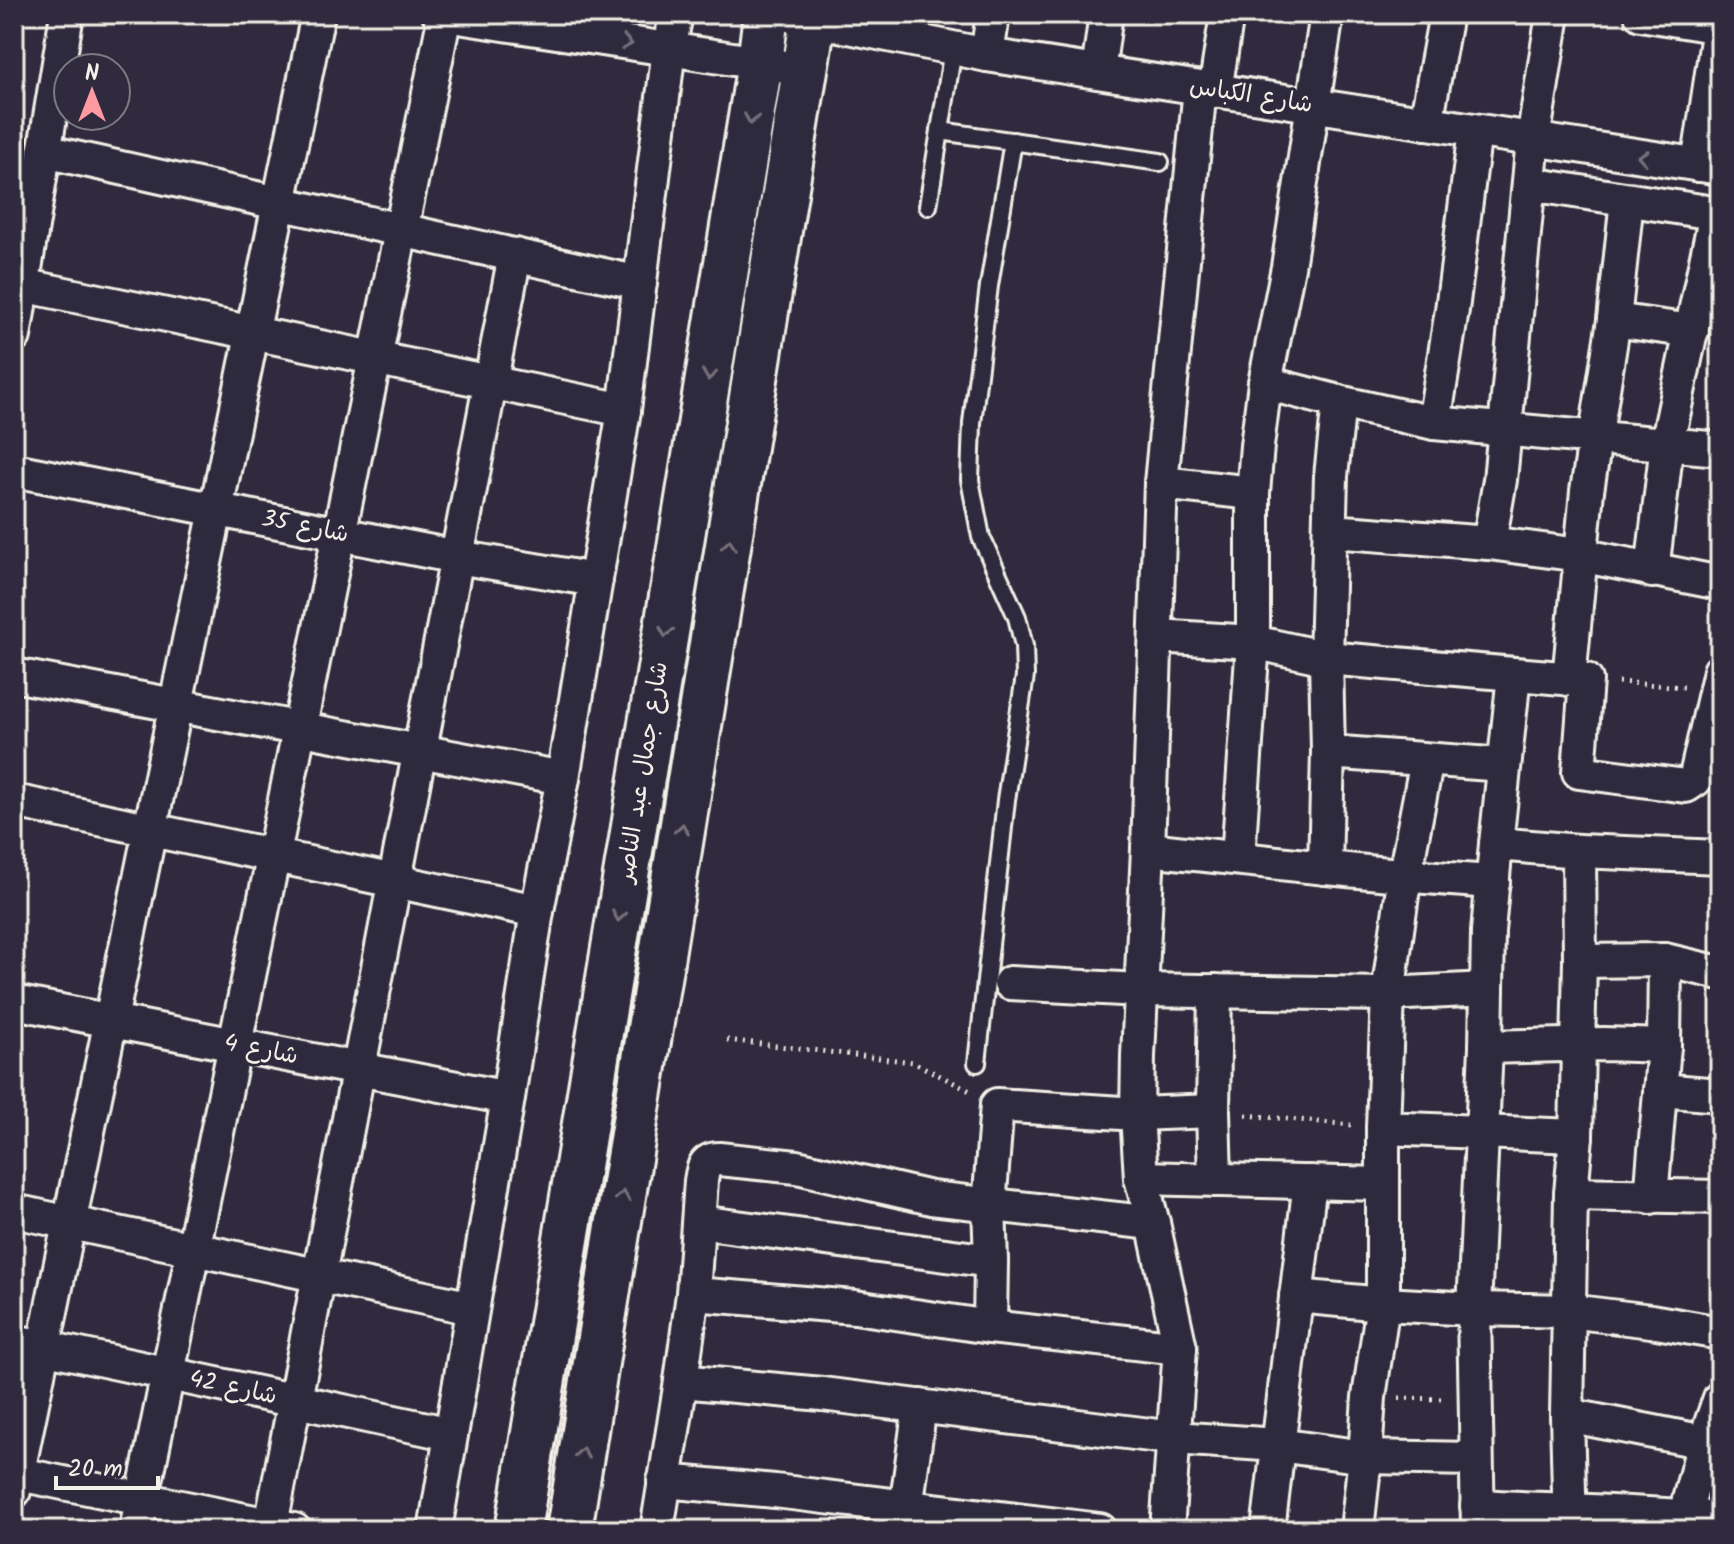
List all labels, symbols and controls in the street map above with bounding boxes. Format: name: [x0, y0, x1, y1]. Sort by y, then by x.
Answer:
one-way arrow: [620, 34, 633, 51]
north arrow: [52, 52, 132, 132]
text: N: [85, 57, 99, 92]
street label: شارع الكباس: [1187, 67, 1315, 125]
one-way arrow: [743, 112, 760, 126]
one-way arrow: [1636, 149, 1650, 166]
one-way arrow: [701, 369, 718, 382]
street label: شارع 35: [258, 499, 352, 555]
one-way arrow: [719, 538, 736, 552]
one-way arrow: [658, 625, 675, 639]
street label: شارع جمال عبد الناصر: [606, 659, 680, 887]
one-way arrow: [673, 822, 690, 836]
one-way arrow: [612, 909, 629, 923]
street label: شارع 4: [221, 1024, 301, 1076]
one-way arrow: [614, 1190, 631, 1203]
street label: شارع 42: [186, 1360, 280, 1416]
scale bar: [56, 1440, 158, 1490]
one-way arrow: [572, 1446, 589, 1460]
text: 20 m: [68, 1450, 123, 1489]

